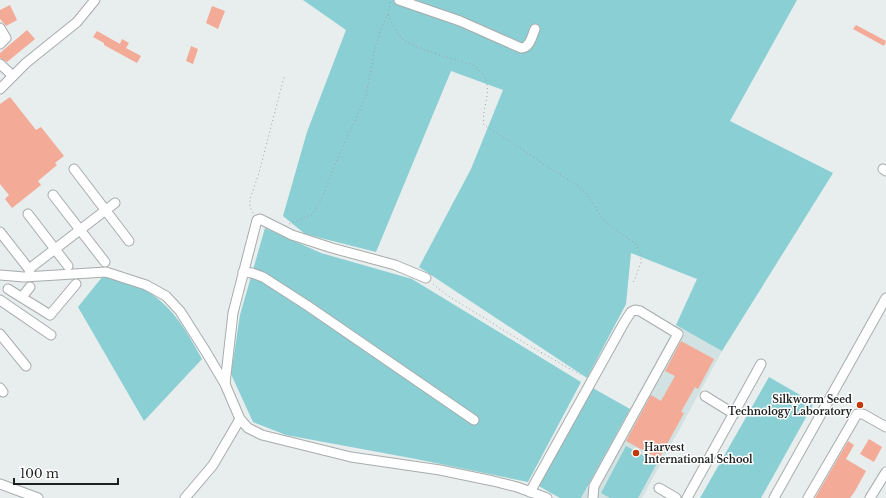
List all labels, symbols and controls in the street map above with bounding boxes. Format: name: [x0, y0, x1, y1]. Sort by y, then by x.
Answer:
place label: Silkworm Seed Technology Laboratory: [728, 393, 853, 418]
marker: Silkworm Seed Technology Laboratory: [855, 400, 865, 410]
place label: Harvest International School: [644, 441, 753, 466]
marker: Harvest International School: [631, 448, 641, 458]
scale bar: [14, 460, 118, 486]
text: 100 m: [20, 466, 59, 481]

